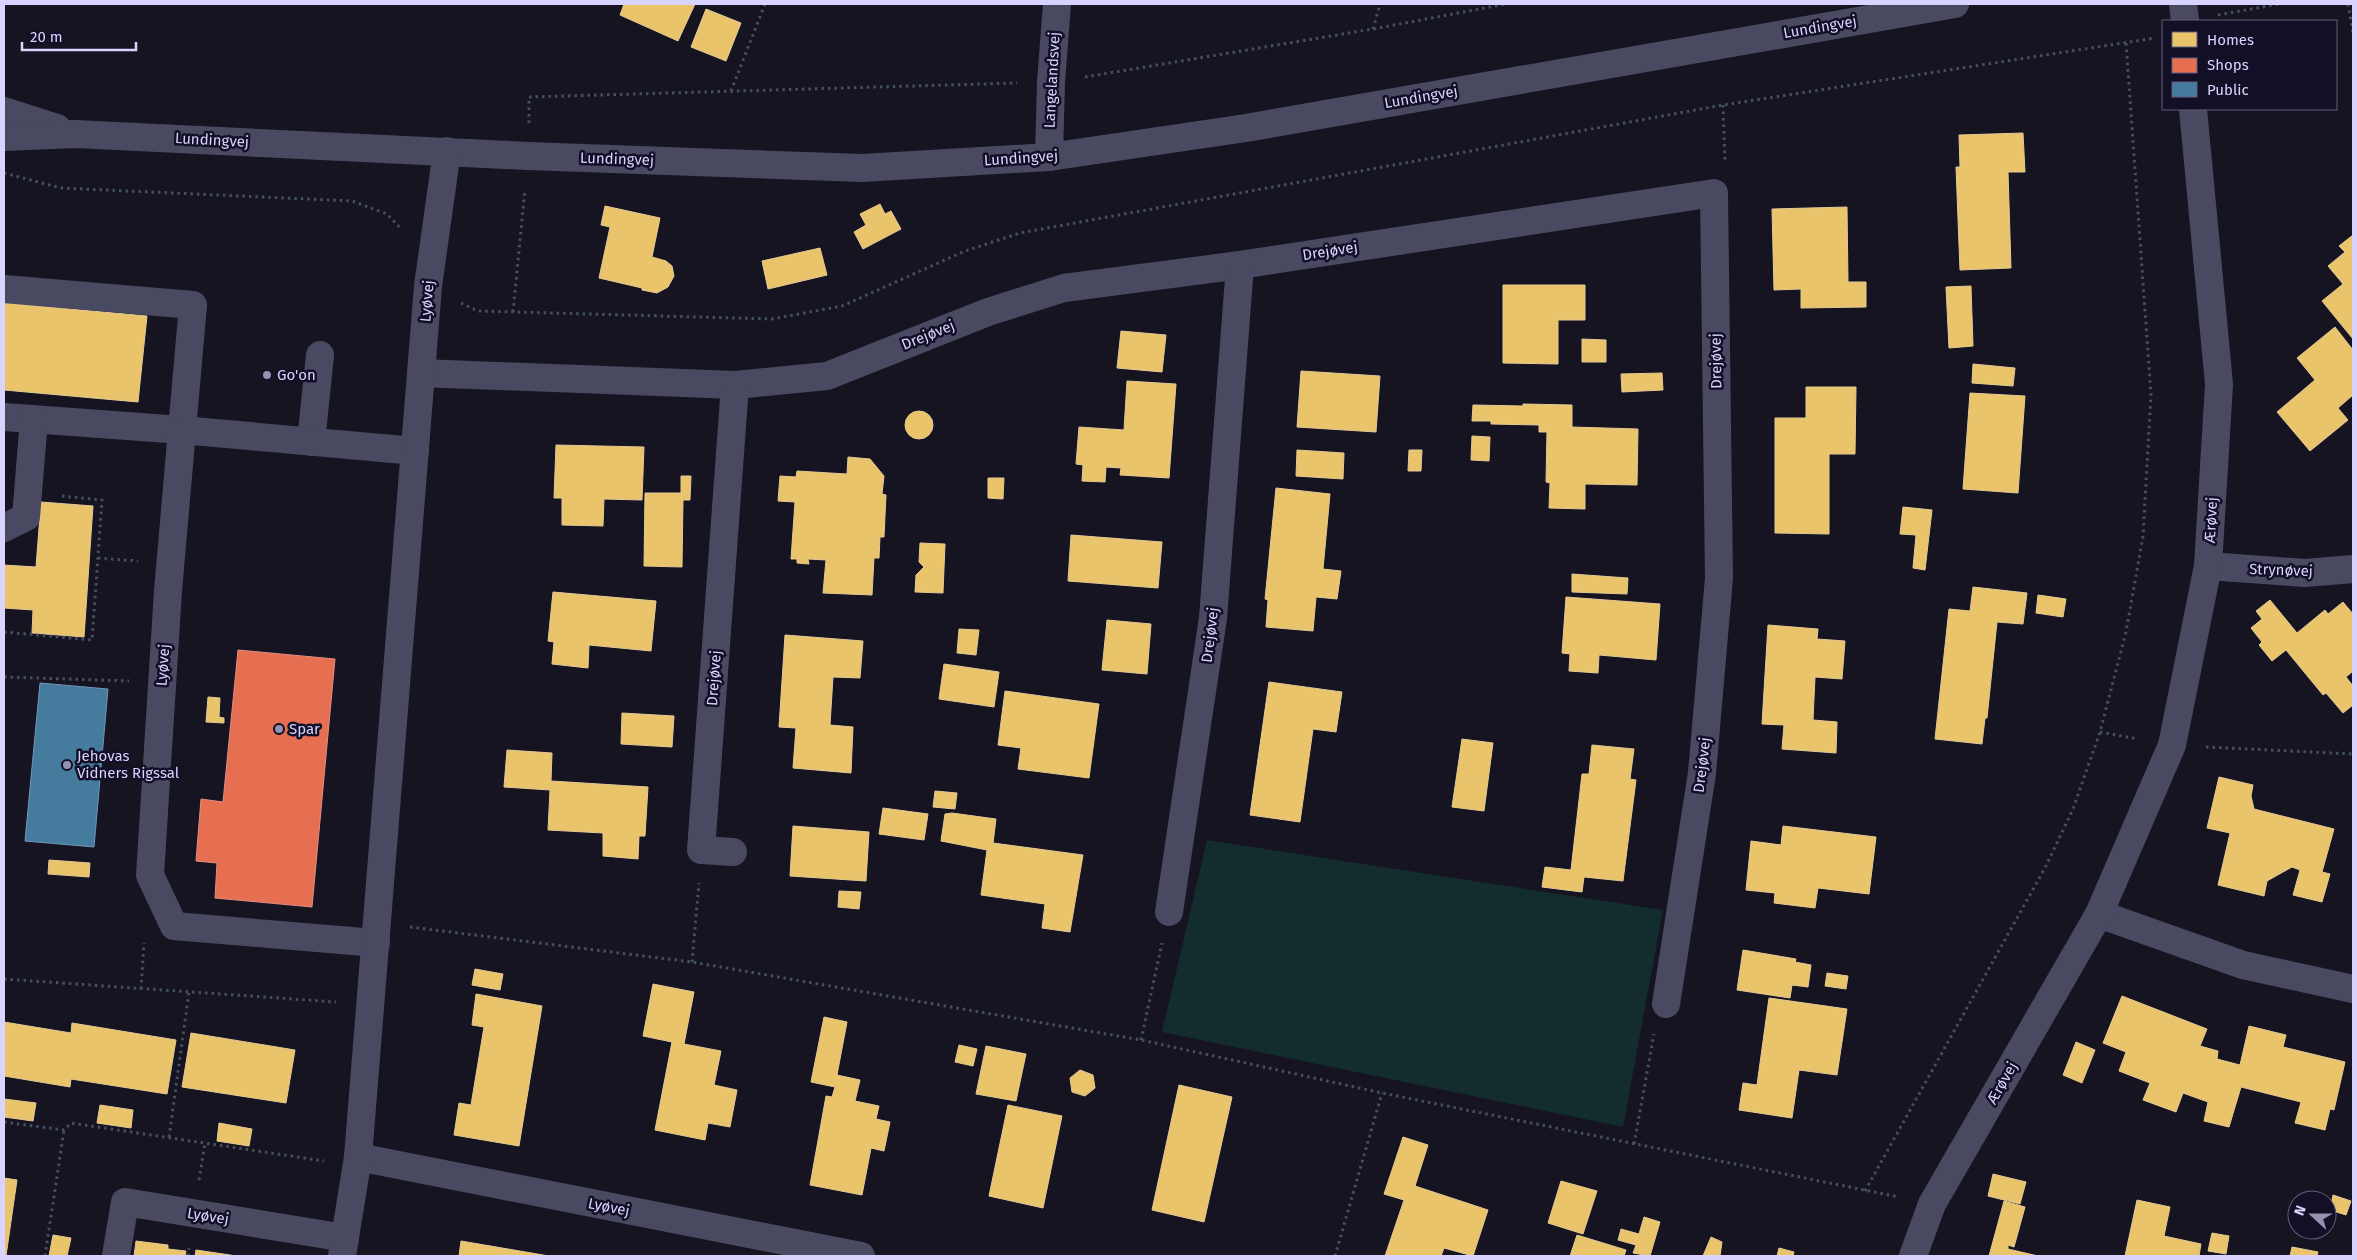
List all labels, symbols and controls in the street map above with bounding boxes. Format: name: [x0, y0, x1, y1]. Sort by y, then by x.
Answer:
street label: Lundingvej: [1782, 12, 1858, 42]
scale bar: [22, 20, 136, 52]
legend: [2162, 20, 2337, 110]
text: 20 m: [30, 28, 63, 46]
street label: Langelandsvej: [1040, 31, 1064, 129]
text: Homes: [2207, 31, 2254, 49]
text: Shops: [2207, 56, 2249, 74]
text: Public: [2207, 81, 2249, 99]
street label: Lundingvej: [1383, 82, 1459, 112]
street label: Lundingvej: [174, 129, 250, 151]
street label: Lundingvej: [983, 146, 1059, 170]
street label: Lundingvej: [580, 149, 654, 169]
street label: Drejøvej: [1301, 238, 1359, 264]
street label: Lyøvej: [416, 279, 438, 323]
street label: Drejøvej: [899, 316, 957, 354]
street label: Drejøvej: [1707, 333, 1725, 389]
place label: Go'on: [277, 366, 316, 384]
marker: Go'on: [261, 369, 273, 381]
street label: Ærøvej: [2201, 497, 2221, 544]
street label: Strynøvej: [2249, 560, 2313, 580]
street label: Drejøvej: [1198, 606, 1222, 664]
street label: Lyøvej: [153, 643, 173, 687]
street label: Drejøvej: [703, 650, 725, 706]
place label: Spar: [289, 720, 320, 738]
marker: Spar: [273, 723, 285, 735]
street label: Drejøvej: [1690, 736, 1714, 794]
place label: Jehovas Vidners Rigssal: [77, 747, 180, 782]
marker: Jehovas Vidners Rigssal: [61, 759, 73, 771]
street label: Ærøvej: [1982, 1059, 2021, 1108]
north arrow: [2287, 1190, 2337, 1240]
street label: Lyøvej: [587, 1194, 631, 1220]
text: N: [2291, 1203, 2310, 1218]
street label: Lyøvej: [186, 1204, 230, 1228]

